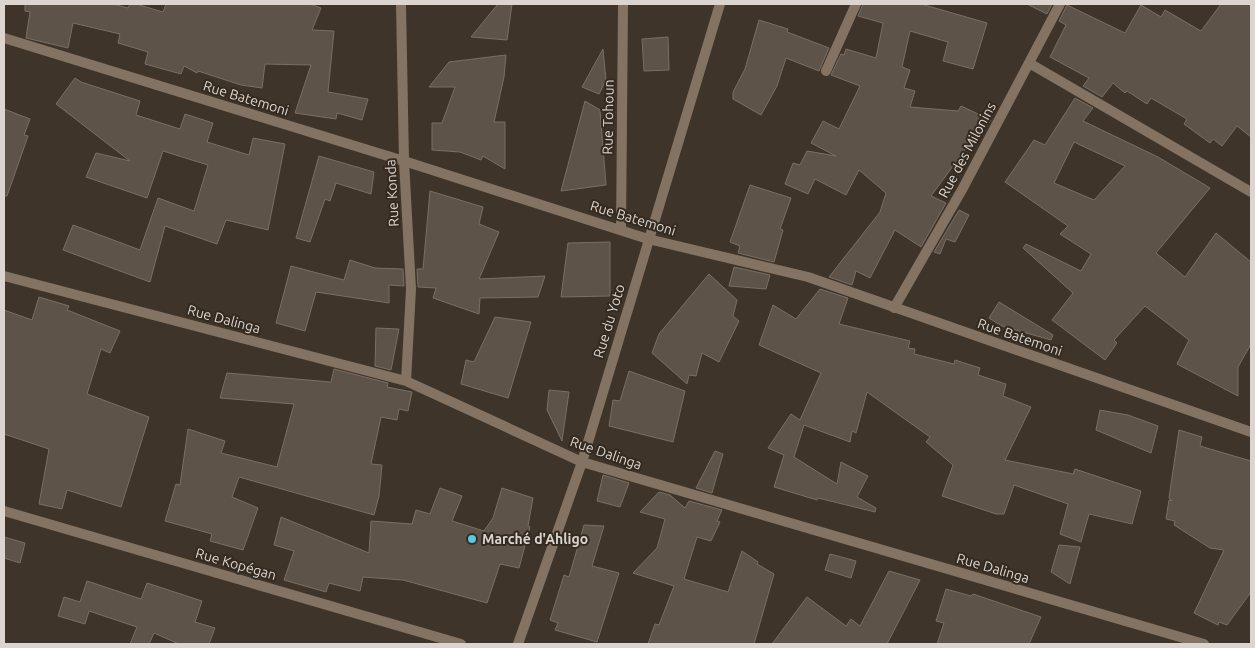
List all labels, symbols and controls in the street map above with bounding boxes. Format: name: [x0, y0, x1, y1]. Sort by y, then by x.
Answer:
street label: Rue Batemoni: [201, 77, 291, 119]
street label: Rue Tohoun: [599, 79, 617, 155]
street label: Rue des Milonins: [935, 100, 999, 200]
street label: Rue Konda: [382, 159, 402, 227]
street label: Rue Batemoni: [588, 197, 678, 239]
street label: Rue du Yoto: [590, 282, 628, 360]
street label: Rue Dalinga: [186, 302, 262, 336]
street label: Rue Batemoni: [976, 315, 1064, 359]
street label: Rue Dalinga: [568, 433, 644, 473]
place label: Marché d'Ahligo: [482, 531, 588, 547]
marker: Marché d'Ahligo: [466, 533, 478, 545]
street label: Rue Kopégan: [194, 545, 278, 583]
street label: Rue Dalinga: [955, 550, 1031, 586]

